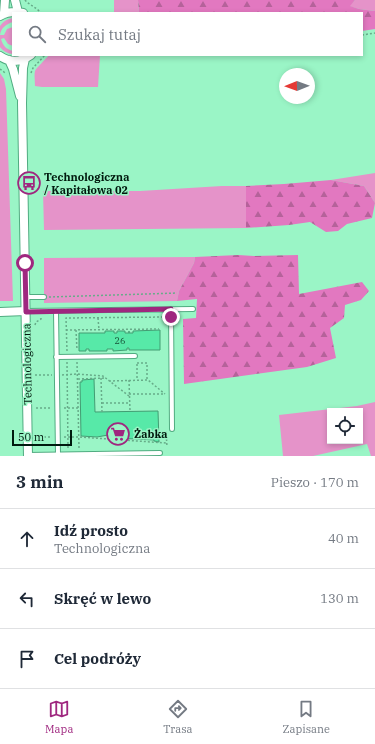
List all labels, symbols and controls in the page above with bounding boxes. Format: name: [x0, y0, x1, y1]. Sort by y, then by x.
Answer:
search box: [12, 12, 363, 56]
icon: search: [26, 23, 48, 45]
text: Szukaj tutaj: [58, 25, 141, 44]
north arrow: [279, 68, 315, 104]
bus stop icon: Technologiczna / Kapitałowa 02: [16, 170, 42, 196]
place label: Technologiczna / Kapitałowa 02: [44, 170, 129, 197]
route start: [16, 254, 34, 272]
route end: [162, 308, 180, 326]
street label: Technologiczna: [19, 323, 35, 405]
house number: 26: [115, 335, 125, 346]
map controls: [327, 408, 363, 444]
button: locate: [327, 408, 363, 444]
supermarket icon: Żabka: [105, 421, 131, 447]
place label: Żabka: [134, 427, 168, 441]
scale bar: [12, 428, 72, 447]
text: 50 m: [18, 430, 44, 444]
text: 3 min: [16, 471, 64, 493]
text: Pieszo · 170 m: [271, 474, 359, 491]
text: Idź prosto: [54, 521, 128, 540]
icon: ahead: [16, 528, 38, 550]
text: 40 m: [328, 530, 359, 547]
text: Technologiczna: [54, 540, 150, 557]
icon: left: [16, 588, 38, 610]
text: Skręć w lewo: [54, 589, 151, 608]
text: 130 m: [320, 590, 359, 607]
icon: arrive: [16, 648, 38, 670]
text: Cel podróży: [54, 649, 141, 668]
tab: Mapa: [45, 698, 73, 736]
tab: Trasa: [163, 698, 193, 736]
tab: Zapisane: [283, 698, 330, 736]

